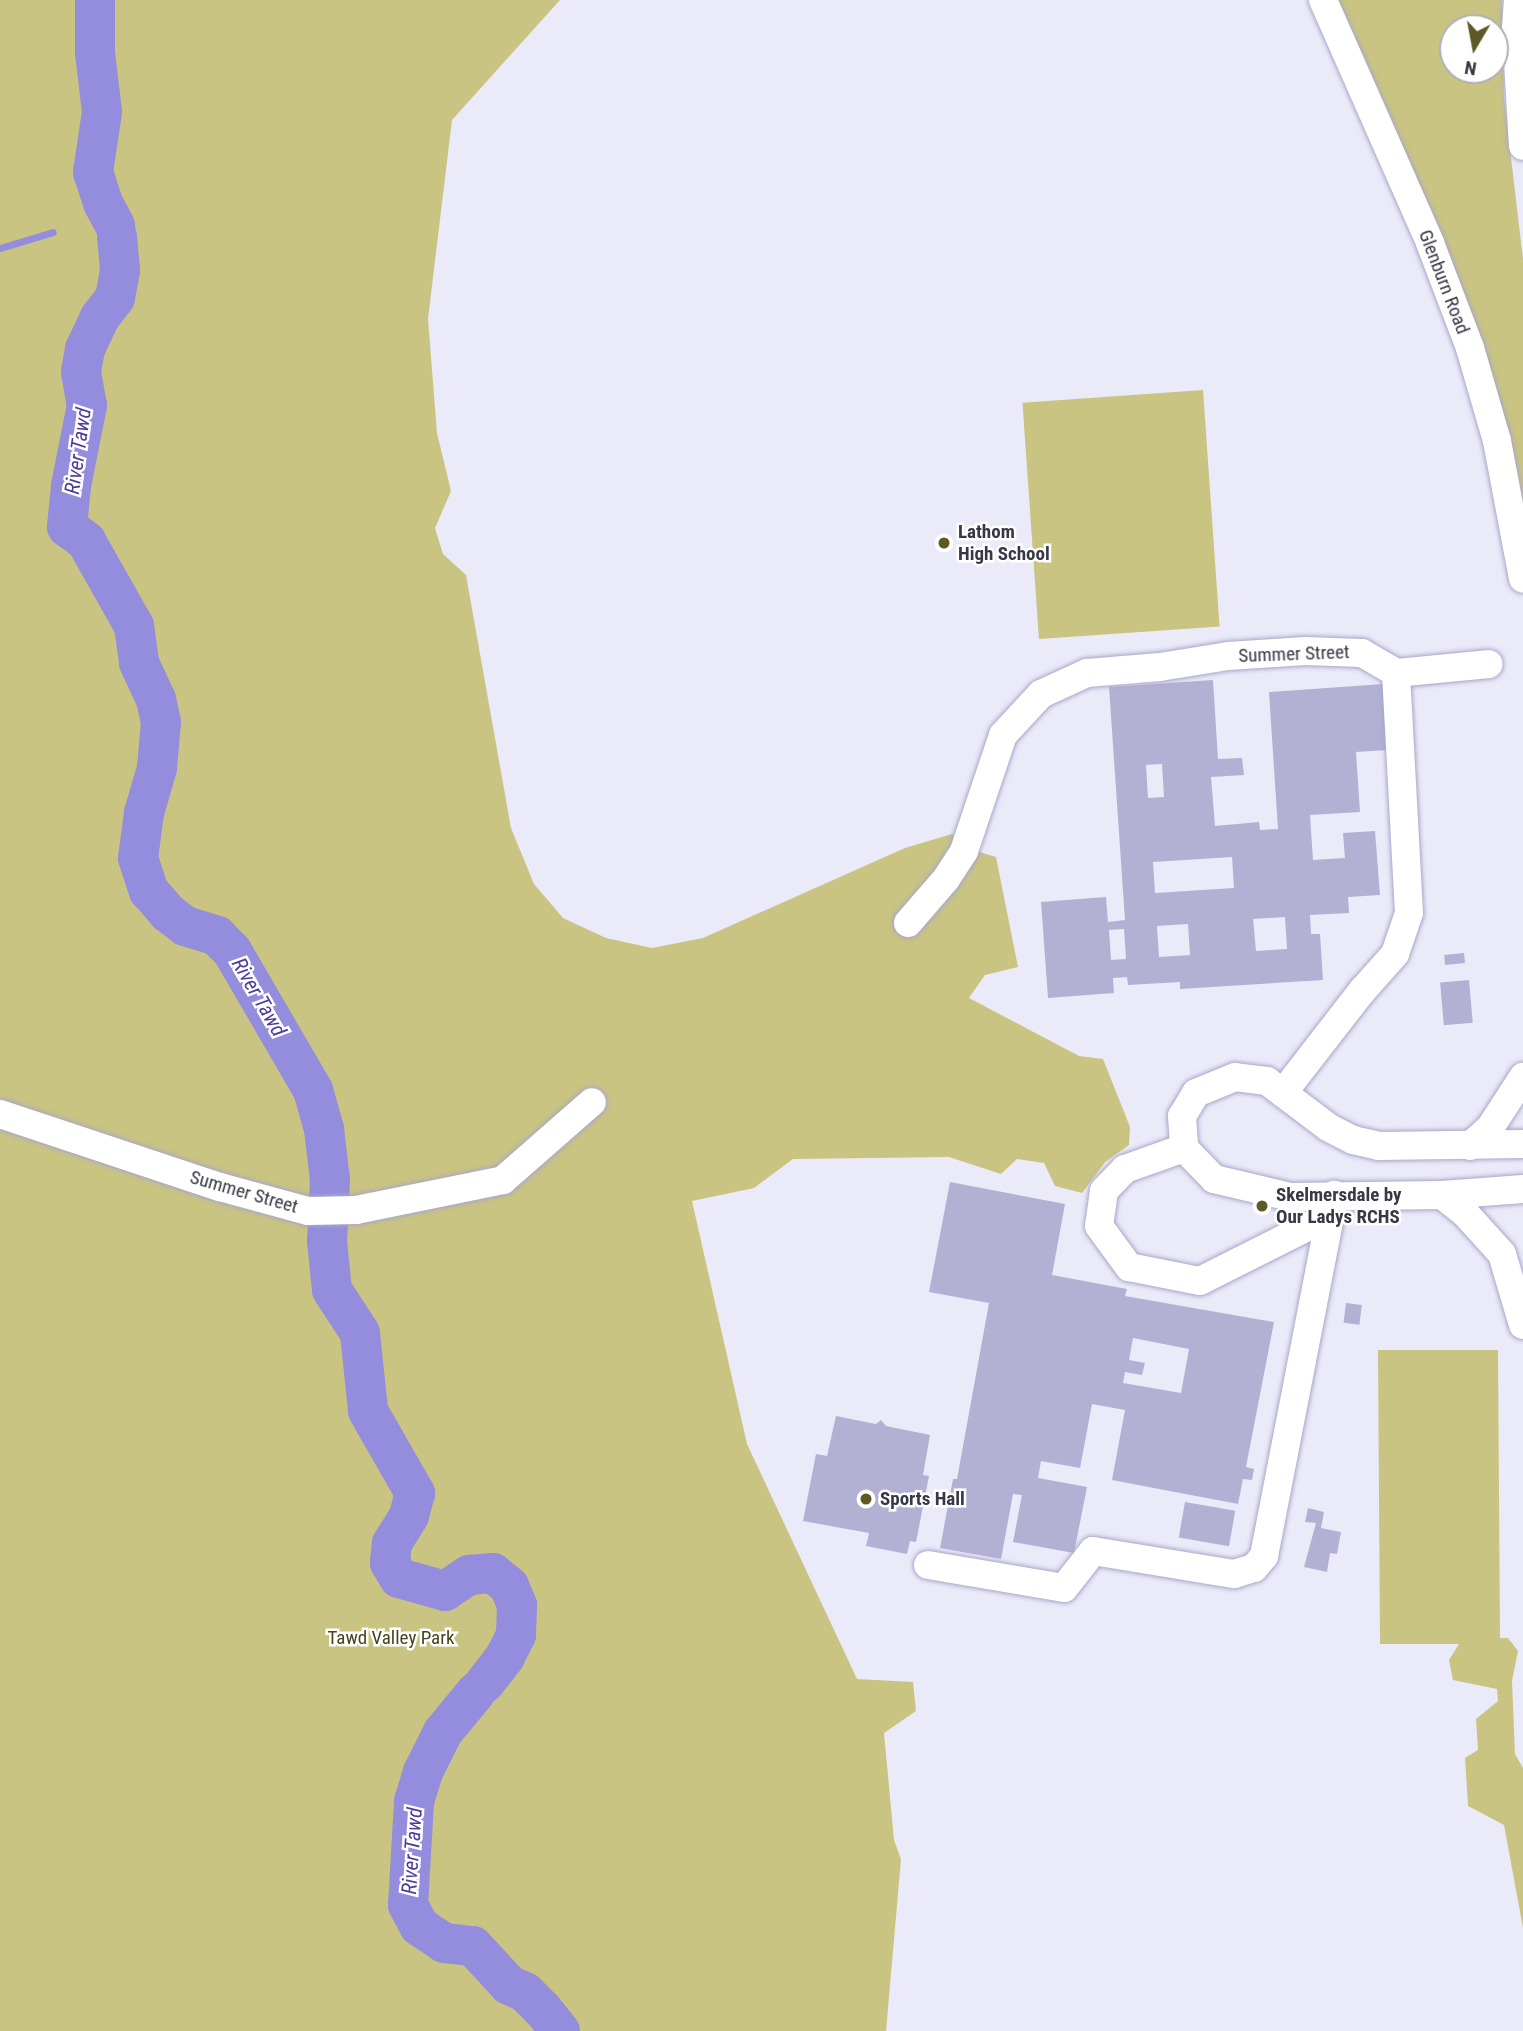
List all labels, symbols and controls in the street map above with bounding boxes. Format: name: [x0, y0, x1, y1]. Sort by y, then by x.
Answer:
north arrow: [1439, 14, 1509, 84]
text: N: [1463, 56, 1478, 81]
street label: Glenburn Road: [1414, 227, 1474, 337]
water label: River Tawd: [59, 406, 97, 496]
place label: Lathom High School: [958, 521, 1050, 565]
marker: Lathom High School: [936, 535, 952, 551]
street label: Summer Street: [1238, 641, 1350, 667]
water label: River Tawd: [226, 953, 292, 1041]
street label: Summer Street: [187, 1166, 301, 1218]
place label: Skelmersdale by Our Ladys RCHS: [1276, 1184, 1402, 1228]
marker: Skelmersdale by Our Ladys RCHS: [1254, 1198, 1270, 1214]
place label: Sports Hall: [880, 1488, 965, 1510]
marker: Sports Hall: [858, 1491, 874, 1507]
park label: Tawd Valley Park: [327, 1627, 455, 1649]
water label: River Tawd: [396, 1807, 428, 1895]

